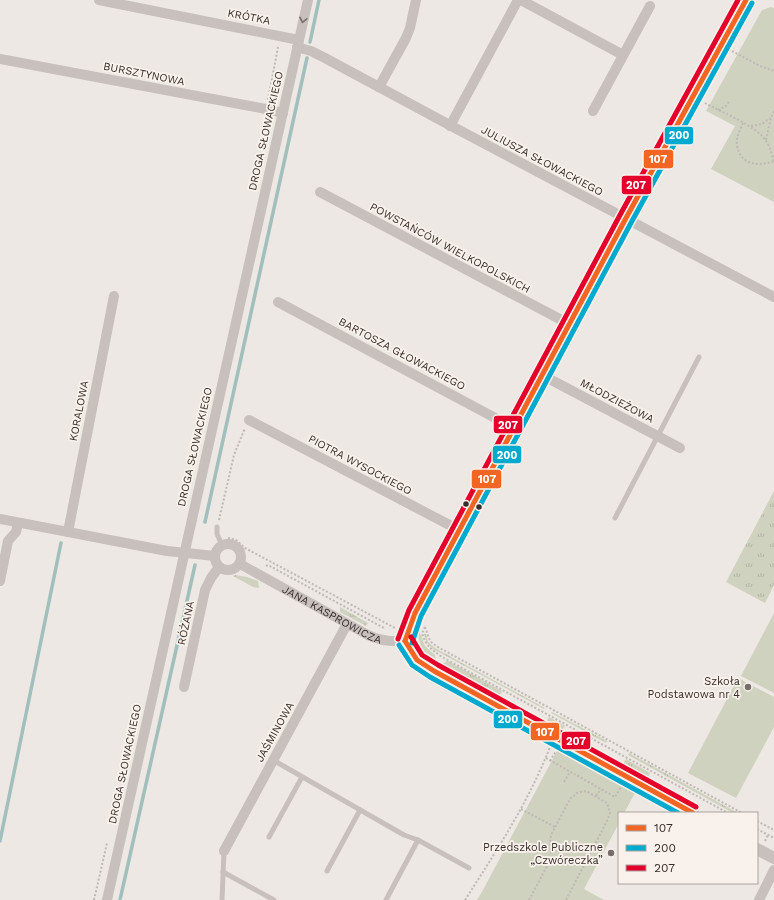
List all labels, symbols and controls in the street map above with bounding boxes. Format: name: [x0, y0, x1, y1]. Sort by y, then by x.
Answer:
street label: KRÓTKA: [226, 5, 272, 28]
one-way arrow: [300, 17, 308, 23]
street label: BURSZTYNOWA: [102, 60, 186, 88]
street label: DROGA SŁOWACKIEGO: [246, 70, 286, 192]
street label: JULIUSZA SŁOWACKIEGO: [479, 123, 605, 199]
line badge: 200: [664, 126, 694, 145]
text: 200: [669, 129, 689, 142]
line badge: 107: [643, 149, 674, 169]
text: 107: [649, 153, 667, 166]
line badge: 207: [621, 175, 652, 195]
text: 207: [626, 179, 646, 192]
street label: POWSTAŃCÓW WIELKOPOLSKICH: [368, 199, 533, 296]
street label: BARTOSZA GŁOWACKIEGO: [336, 315, 468, 393]
street label: MŁODZIEŻOWA: [578, 375, 657, 426]
street label: KORALOWA: [67, 380, 91, 442]
street label: DROGA SŁOWACKIEGO: [175, 386, 215, 508]
line badge: 207: [493, 415, 523, 434]
text: 207: [498, 419, 518, 432]
street label: PIOTRA WYSOCKIEGO: [306, 432, 414, 498]
line badge: 200: [492, 445, 522, 464]
text: 200: [497, 449, 517, 462]
line badge: 107: [471, 469, 502, 489]
text: 107: [478, 473, 496, 486]
unlabelled marker: [461, 499, 471, 509]
unlabelled marker: [474, 502, 484, 512]
street label: JANA KASPROWICZA: [280, 582, 383, 646]
street label: RÓŻANA: [174, 600, 197, 646]
place label: Szkoła Podstawowa nr 4: [648, 675, 740, 701]
marker: Szkoła Podstawowa nr 4: [743, 682, 753, 692]
street label: JAŚMINOWA: [252, 699, 297, 764]
street label: DROGA SŁOWACKIEGO: [106, 703, 144, 825]
line badge: 200: [493, 710, 523, 729]
text: 200: [498, 713, 518, 726]
line badge: 107: [530, 722, 560, 741]
text: 107: [536, 726, 554, 739]
line badge: 207: [561, 731, 591, 750]
text: 207: [566, 735, 586, 748]
legend: [618, 812, 758, 884]
text: 107: [654, 821, 673, 835]
place label: Przedszkole Publiczne „Czwóreczka”: [483, 841, 603, 867]
text: 200: [654, 841, 676, 855]
marker: Przedszkole Publiczne „Czwóreczka”: [606, 848, 616, 858]
text: 207: [654, 861, 675, 875]

